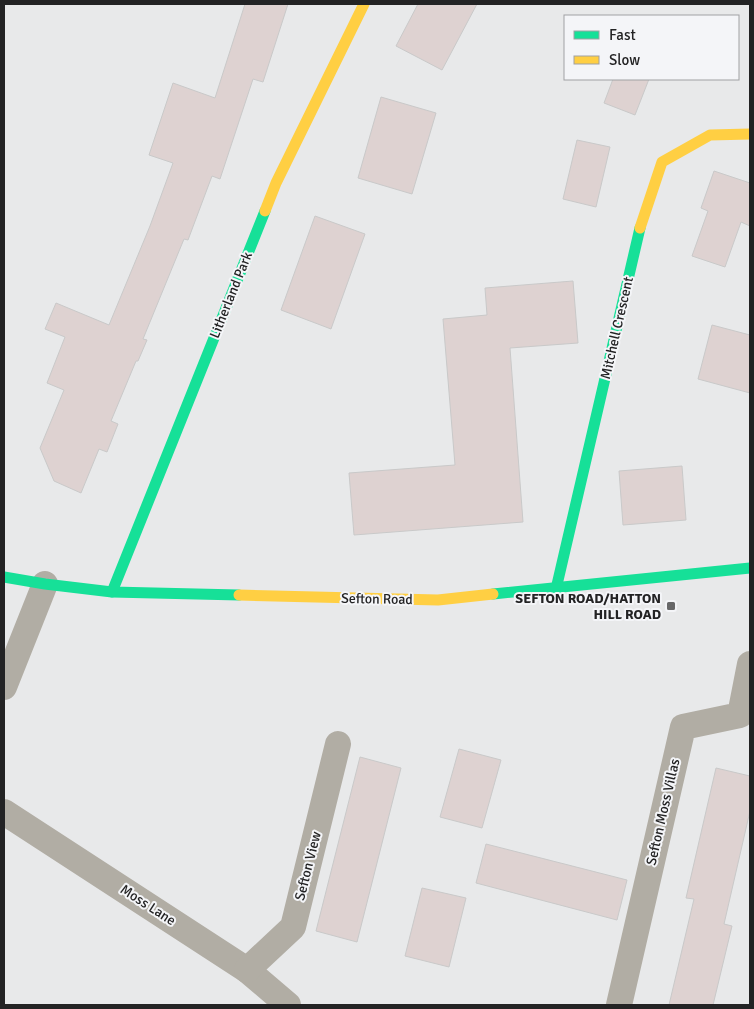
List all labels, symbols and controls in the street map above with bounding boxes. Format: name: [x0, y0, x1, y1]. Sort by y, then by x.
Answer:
legend: [564, 15, 739, 80]
text: Fast: [609, 26, 636, 44]
text: Slow: [609, 51, 640, 69]
street label: Litherland Park: [206, 249, 256, 341]
street label: Mitchell Crescent: [597, 275, 637, 381]
street label: Sefton Road: [341, 590, 413, 608]
place label: SEFTON ROAD/HATTON HILL ROAD: [515, 590, 661, 623]
marker: SEFTON ROAD/HATTON HILL ROAD: [665, 600, 677, 612]
street label: Sefton Moss Villas: [642, 757, 684, 867]
street label: Sefton View: [291, 830, 325, 902]
street label: Moss Lane: [117, 881, 179, 929]

